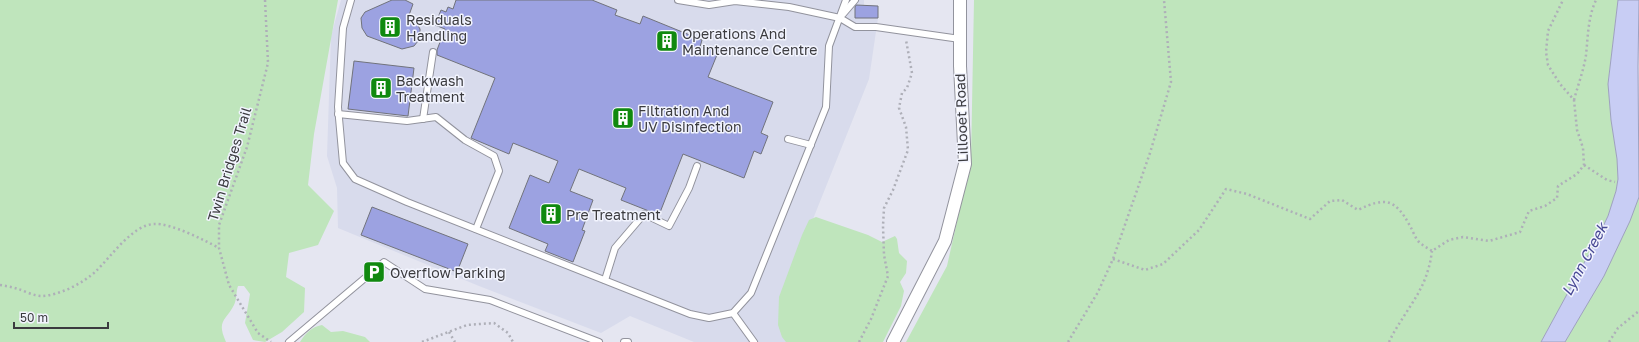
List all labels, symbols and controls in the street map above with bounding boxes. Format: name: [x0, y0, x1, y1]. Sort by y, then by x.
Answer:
place label: Residuals Handling: [406, 11, 472, 44]
building icon: Residuals Handling: [377, 14, 403, 40]
place label: Operations And Maintenance Centre: [682, 25, 817, 58]
building icon: Operations And Maintenance Centre: [654, 28, 680, 54]
place label: Backwash Treatment: [396, 72, 465, 105]
street label: Lillooet Road: [951, 73, 971, 163]
building icon: Backwash Treatment: [368, 75, 394, 101]
place label: Filtration And UV Disinfection: [638, 102, 742, 135]
street label: Twin Bridges Trail: [204, 105, 254, 223]
building icon: Filtration And UV Disinfection: [610, 105, 636, 131]
building icon: Pre Treatment: [538, 201, 564, 227]
place label: Pre Treatment: [566, 206, 661, 223]
water label: Lynn Creek: [1557, 218, 1612, 299]
parking icon: Overflow Parking: [361, 259, 387, 285]
place label: Overflow Parking: [390, 264, 506, 281]
scale bar: [14, 304, 108, 330]
text: 50 m: [20, 310, 48, 325]

